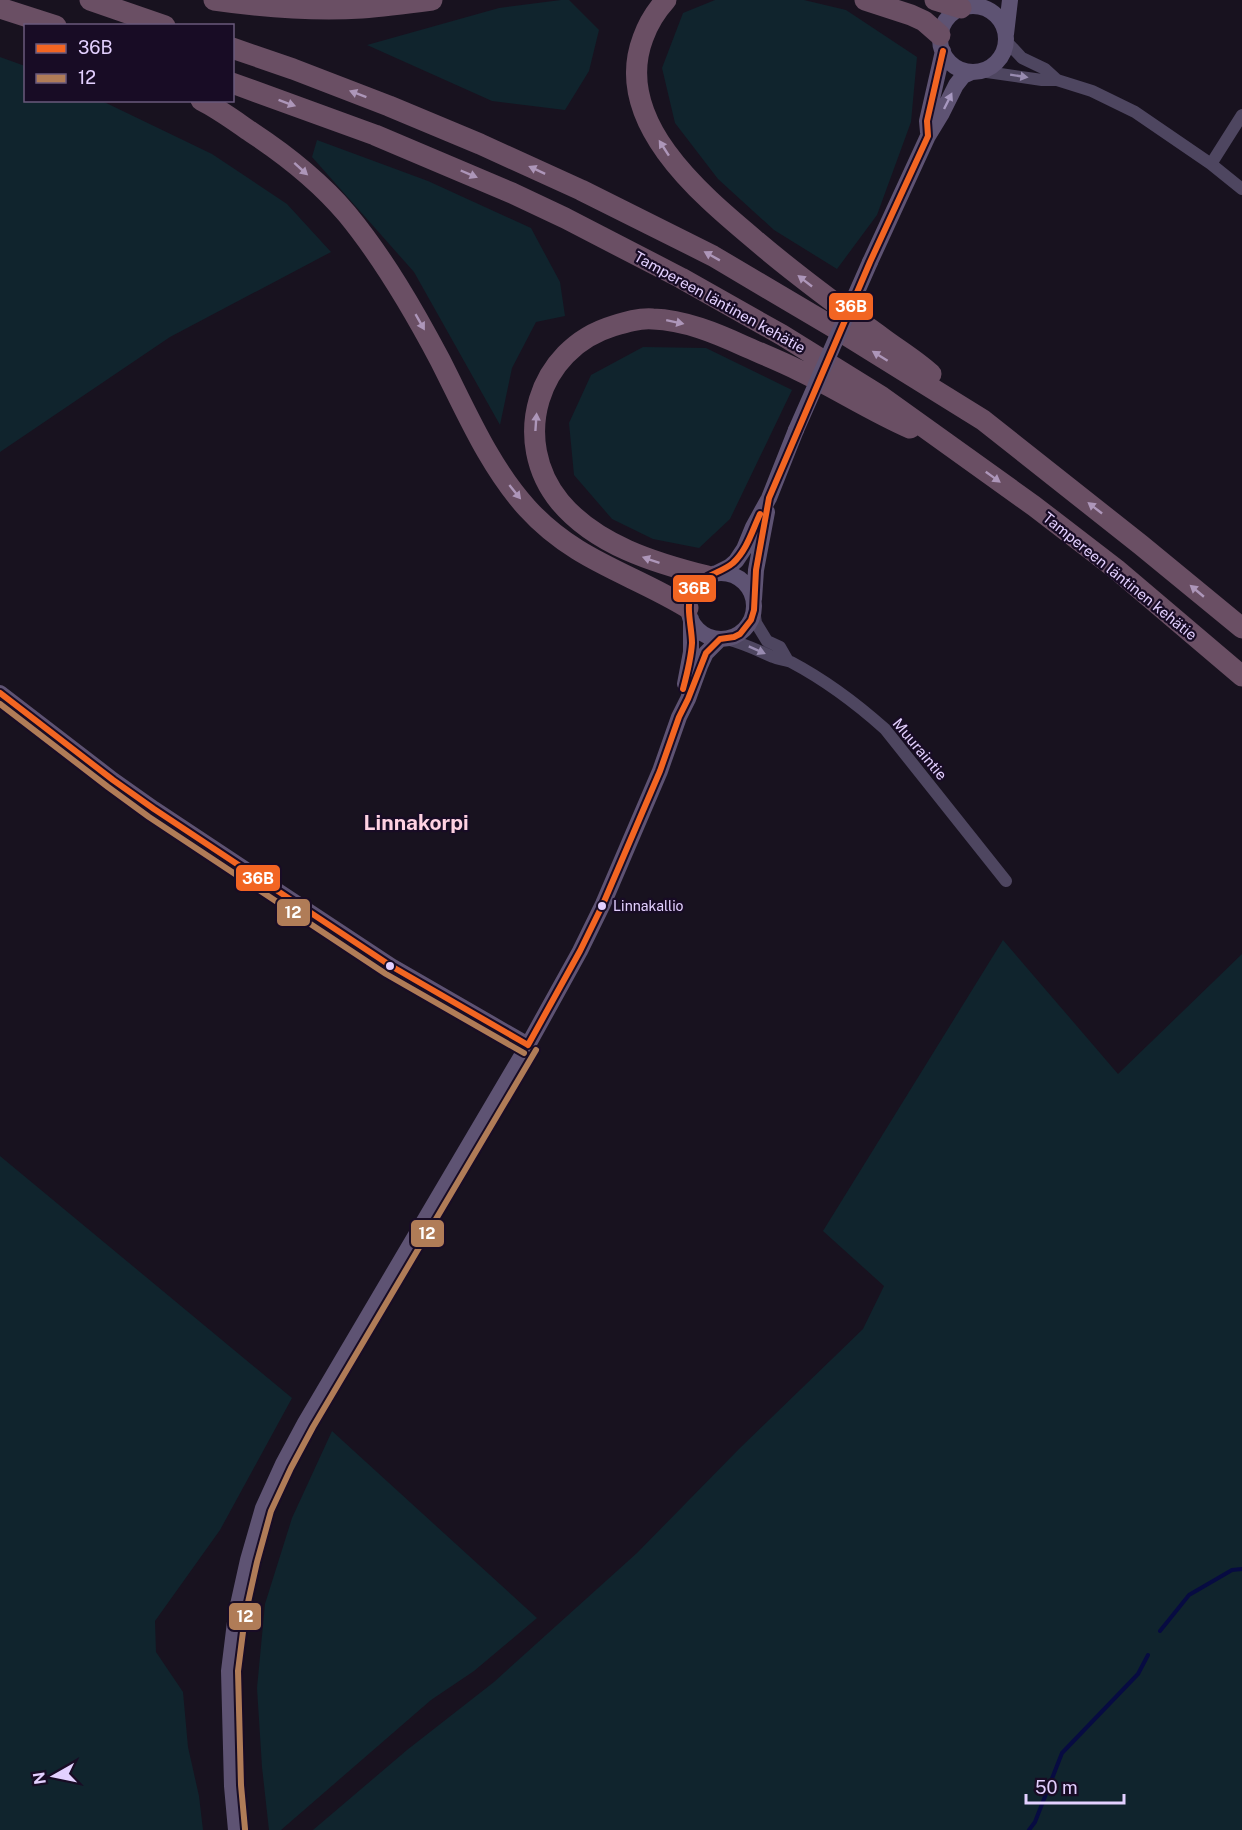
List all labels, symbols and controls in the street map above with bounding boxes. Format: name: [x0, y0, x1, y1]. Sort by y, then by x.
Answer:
legend: [24, 24, 234, 102]
text: 36B: [78, 37, 113, 58]
text: 12: [78, 67, 96, 88]
one-way arrow: [1010, 72, 1029, 81]
one-way arrow: [349, 88, 367, 98]
one-way arrow: [943, 93, 952, 110]
one-way arrow: [279, 98, 297, 108]
one-way arrow: [658, 139, 669, 156]
one-way arrow: [293, 162, 308, 175]
one-way arrow: [529, 166, 546, 175]
one-way arrow: [460, 170, 478, 179]
street label: Tampereen läntinen kehätie: [631, 248, 809, 356]
one-way arrow: [704, 251, 721, 261]
one-way arrow: [797, 276, 812, 288]
line badge: 36B: [828, 292, 874, 321]
text: 36B: [835, 297, 867, 316]
one-way arrow: [415, 314, 425, 331]
one-way arrow: [666, 318, 684, 328]
one-way arrow: [872, 351, 888, 362]
one-way arrow: [531, 412, 540, 431]
one-way arrow: [985, 471, 1001, 483]
one-way arrow: [508, 485, 520, 500]
one-way arrow: [1087, 502, 1103, 515]
street label: Tampereen läntinen kehätie: [1040, 509, 1200, 643]
one-way arrow: [642, 555, 660, 565]
line badge: 36B: [672, 574, 717, 603]
text: 36B: [678, 579, 710, 598]
one-way arrow: [1190, 585, 1205, 598]
one-way arrow: [749, 645, 766, 654]
street label: Muuraintie: [889, 715, 951, 783]
district label: Linnakorpi: [363, 810, 469, 835]
line badge: 36B: [235, 864, 281, 892]
text: 36B: [242, 869, 274, 888]
line badge: 12: [276, 898, 311, 927]
place label: Linnakallio: [613, 898, 684, 914]
marker: Linnakallio: [596, 900, 608, 912]
text: 12: [284, 903, 302, 922]
unlabelled marker: [384, 960, 396, 972]
line badge: 12: [410, 1219, 445, 1248]
text: 12: [418, 1224, 436, 1243]
line badge: 12: [228, 1602, 262, 1631]
text: 12: [236, 1607, 254, 1626]
north arrow: [24, 1746, 84, 1806]
scale bar: [1026, 1767, 1124, 1805]
text: N: [29, 1771, 50, 1786]
text: 50 m: [1035, 1777, 1078, 1798]

